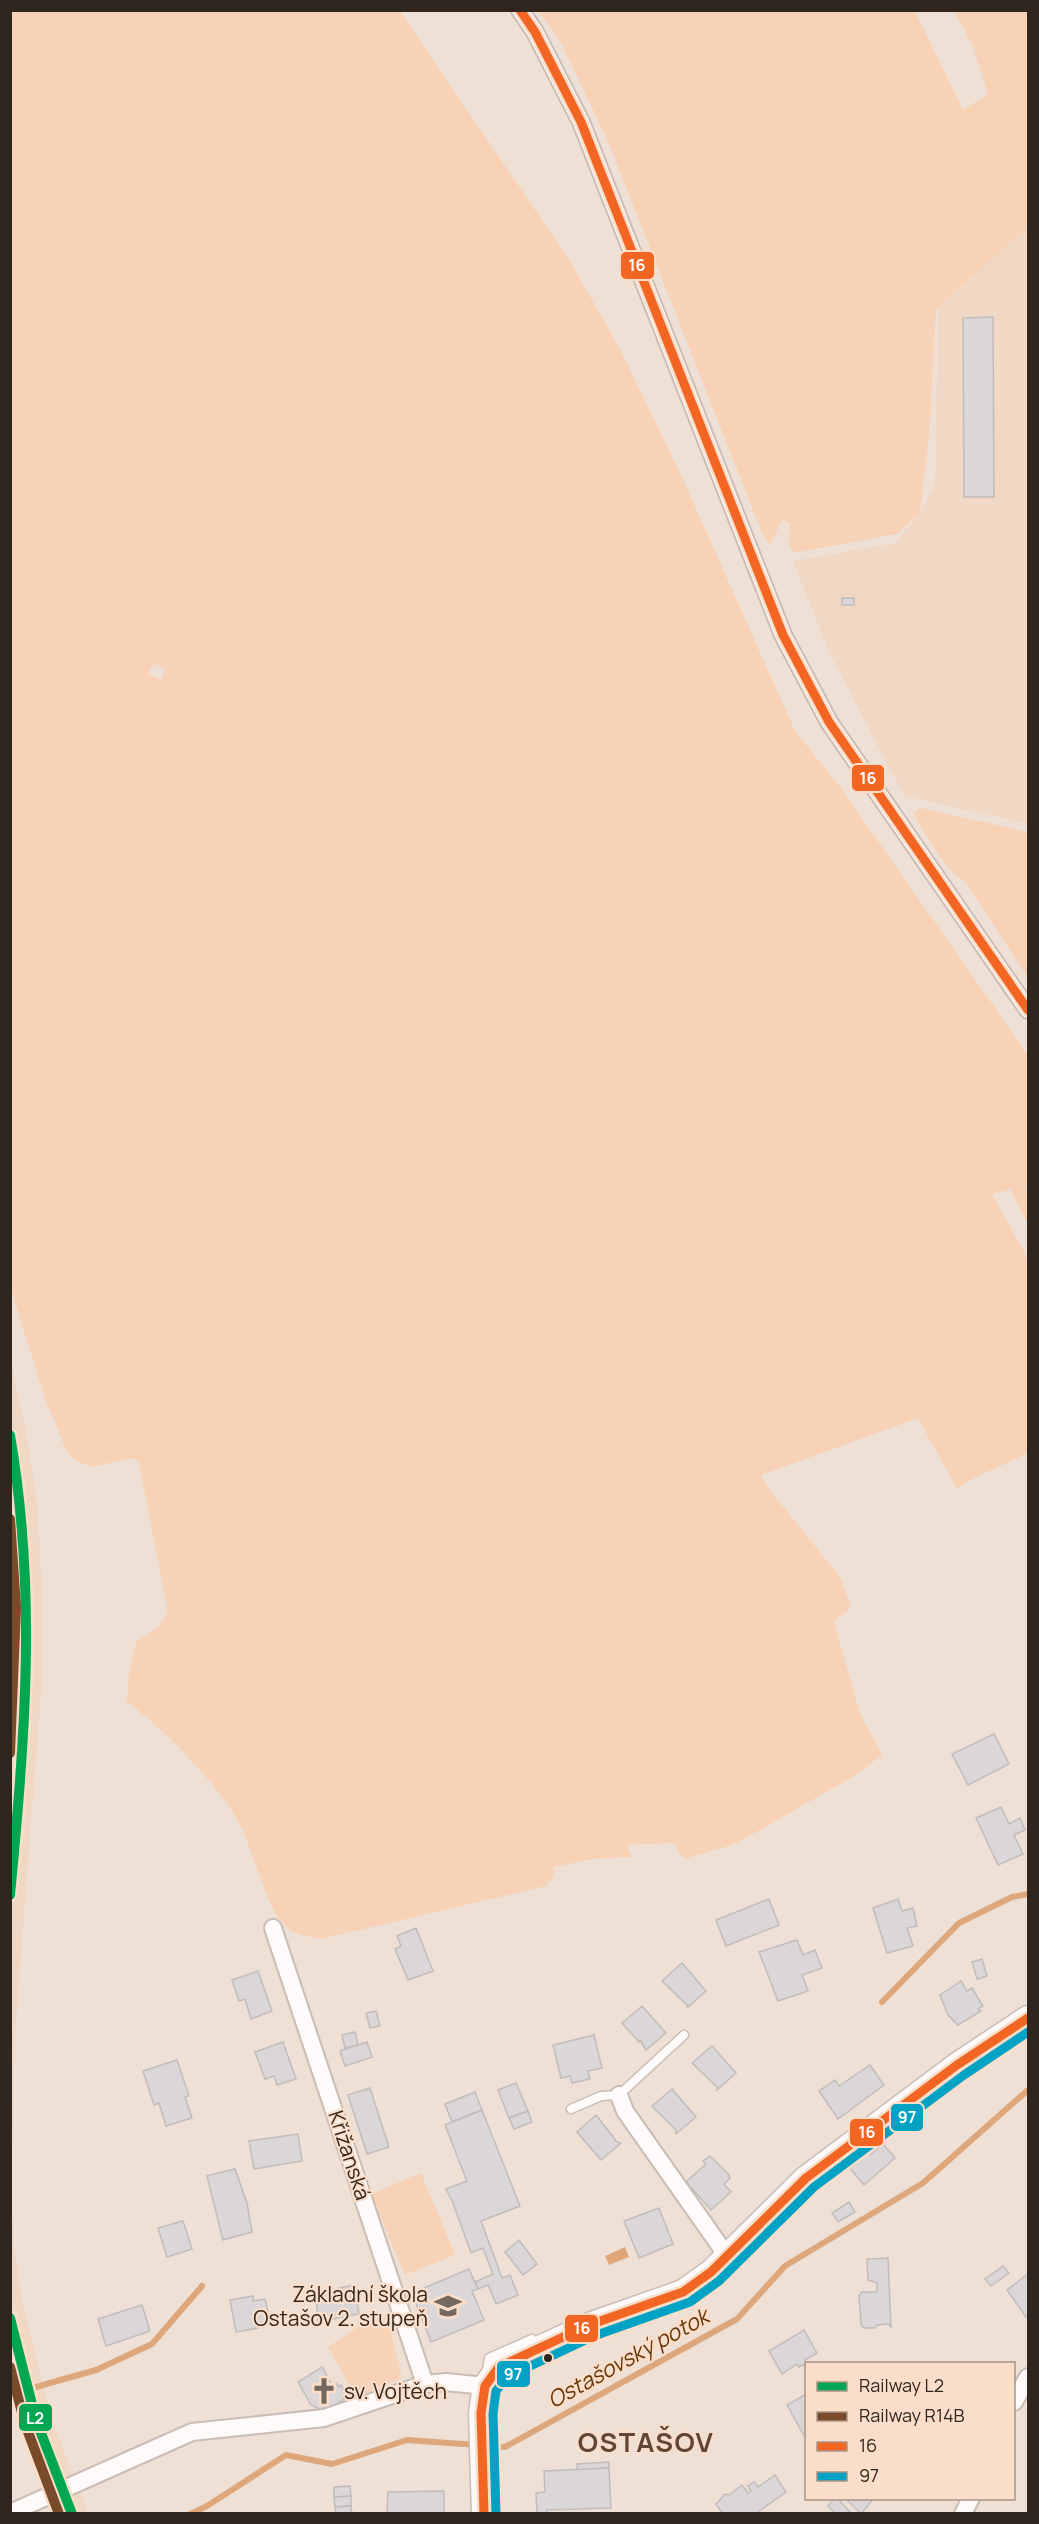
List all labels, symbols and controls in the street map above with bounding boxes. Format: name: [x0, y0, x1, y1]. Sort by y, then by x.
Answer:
line badge: 16: [620, 251, 655, 280]
text: 16: [629, 254, 646, 276]
line badge: 16: [851, 764, 885, 792]
text: 16: [860, 767, 877, 789]
line badge: 97: [890, 2103, 924, 2132]
text: 97: [898, 2106, 916, 2128]
street label: Křižanská: [322, 2107, 378, 2203]
line badge: 16: [849, 2118, 884, 2147]
text: 16: [859, 2121, 876, 2143]
place label: Základní škola Ostašov 2. stupeň: [253, 2280, 428, 2332]
school or university icon: Základní škola Ostašov 2. stupeň: [433, 2291, 463, 2321]
water label: Ostašovský potok: [542, 2300, 717, 2415]
line badge: 16: [564, 2314, 599, 2343]
text: 16: [574, 2317, 591, 2339]
unlabelled marker: [542, 2352, 554, 2364]
line badge: 97: [496, 2360, 531, 2388]
legend: [805, 2362, 1015, 2500]
text: 97: [504, 2363, 522, 2385]
text: Railway L2: [859, 2373, 944, 2397]
church icon: sv. Vojtěch: [309, 2376, 339, 2406]
place label: sv. Vojtěch: [344, 2377, 447, 2405]
line badge: L2: [18, 2403, 53, 2432]
text: Railway R14B: [859, 2403, 965, 2427]
text: L2: [26, 2407, 44, 2429]
district label: OSTAŠOV: [578, 2423, 714, 2460]
text: 16: [859, 2433, 877, 2457]
text: 97: [859, 2463, 879, 2487]

